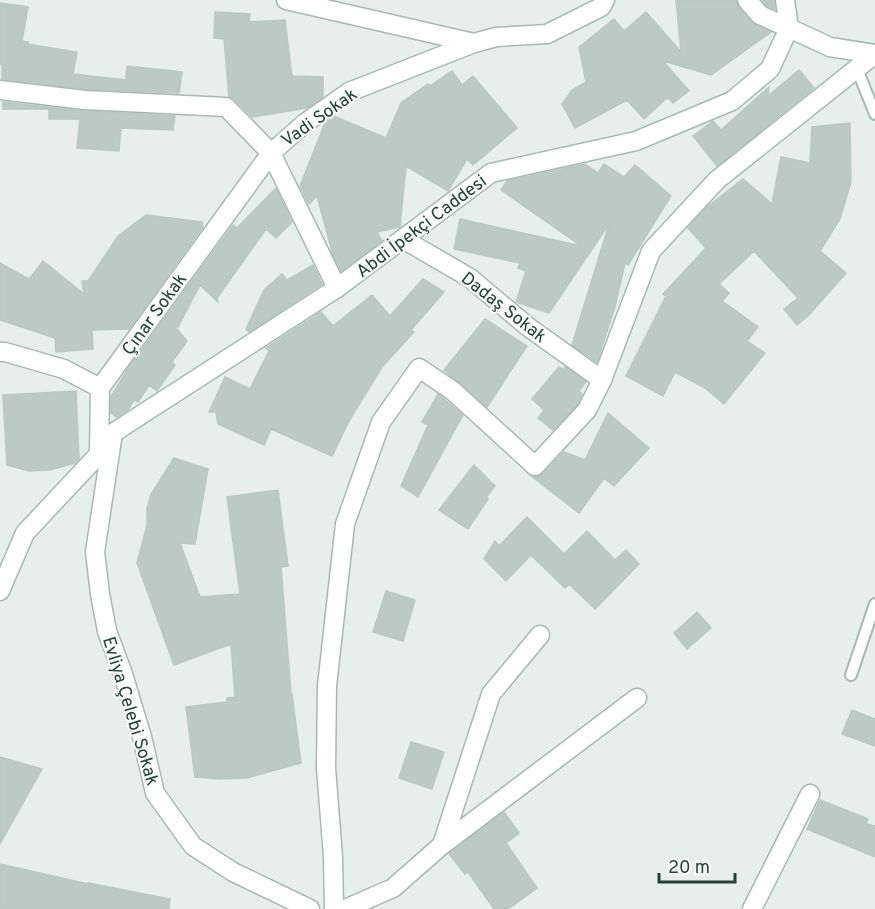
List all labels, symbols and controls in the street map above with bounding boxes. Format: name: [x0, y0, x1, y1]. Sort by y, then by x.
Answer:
street label: Vadi Sokak: [277, 84, 362, 153]
street label: Abdi İpekçi Caddesi: [351, 169, 492, 284]
street label: Dadaş Sokak: [456, 268, 551, 349]
street label: Çınar Sokak: [118, 269, 193, 361]
street label: Evliya Çelebi Sokak: [96, 634, 163, 789]
scale bar: [659, 846, 736, 884]
text: 20 m: [668, 857, 710, 880]

